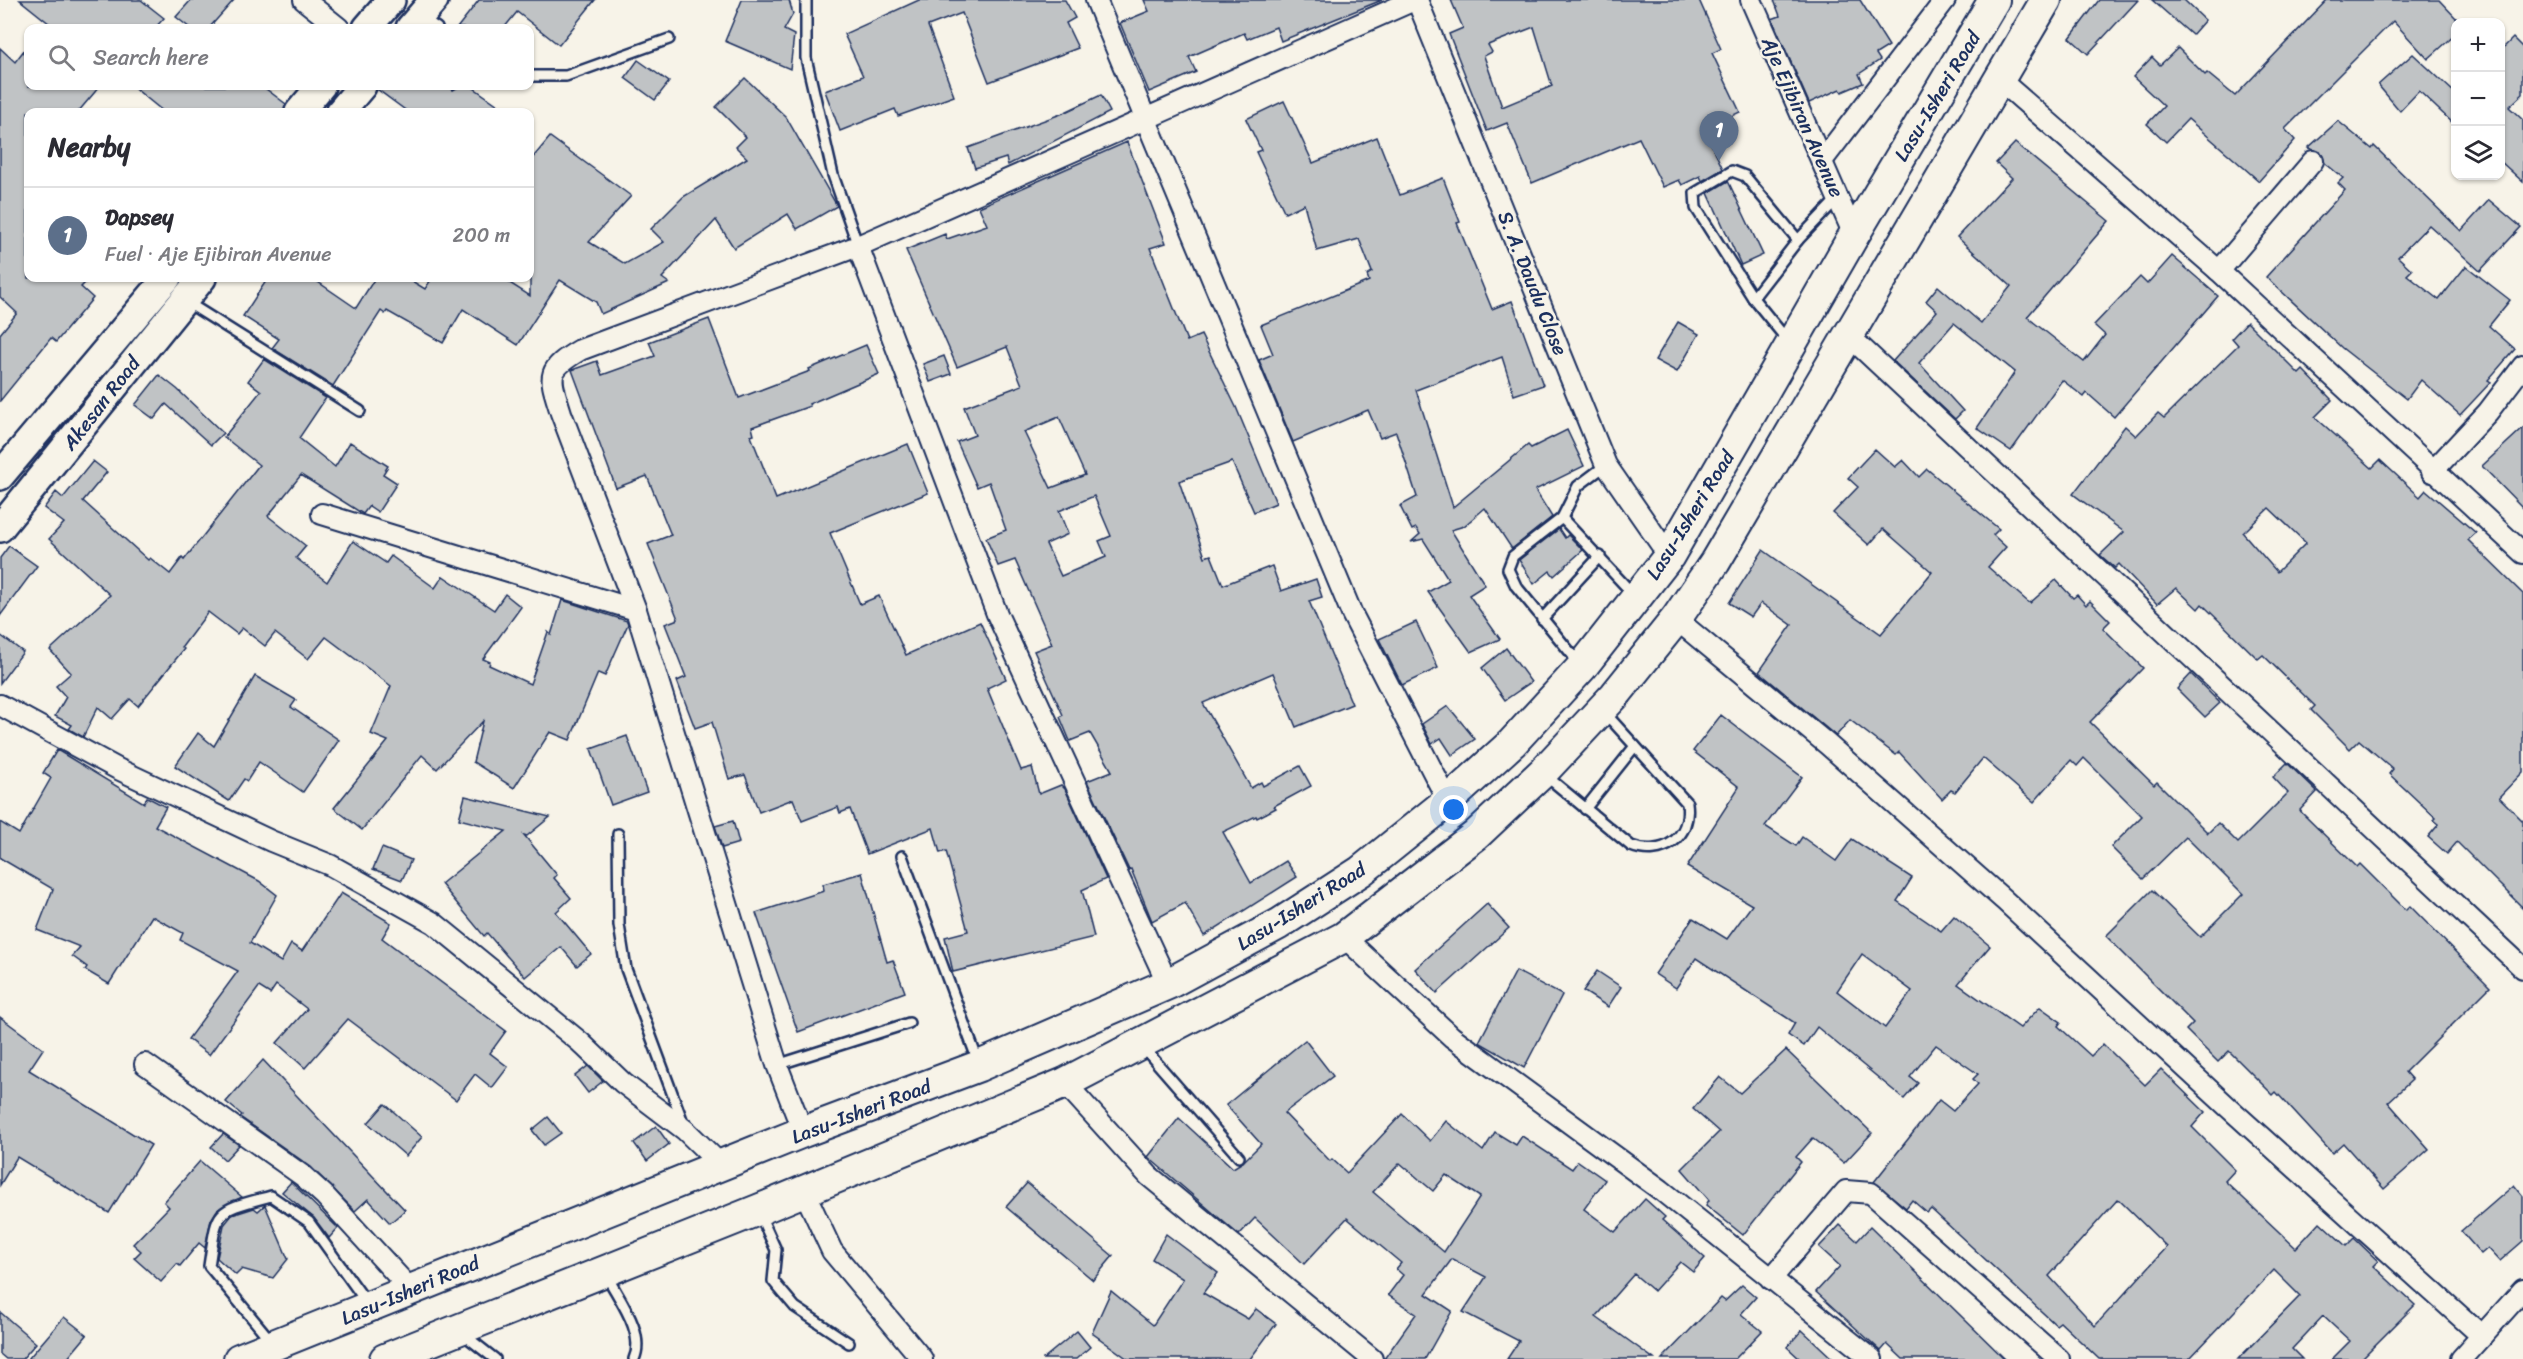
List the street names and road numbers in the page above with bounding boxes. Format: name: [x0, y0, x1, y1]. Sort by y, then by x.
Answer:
street label: Lasu-Isheri Road: [1884, 23, 1991, 169]
street label: Aje Ejibiran Avenue: [1751, 30, 1854, 203]
street label: S. A. Daudu Close: [1488, 205, 1578, 361]
street label: Akesan Road: [53, 347, 151, 459]
street label: Lasu-Isheri Road: [1636, 442, 1745, 587]
street label: Lasu-Isheri Road: [1229, 852, 1374, 960]
street label: Lasu-Isheri Road: [786, 1068, 938, 1154]
street label: Lasu-Isheri Road: [335, 1245, 486, 1335]

